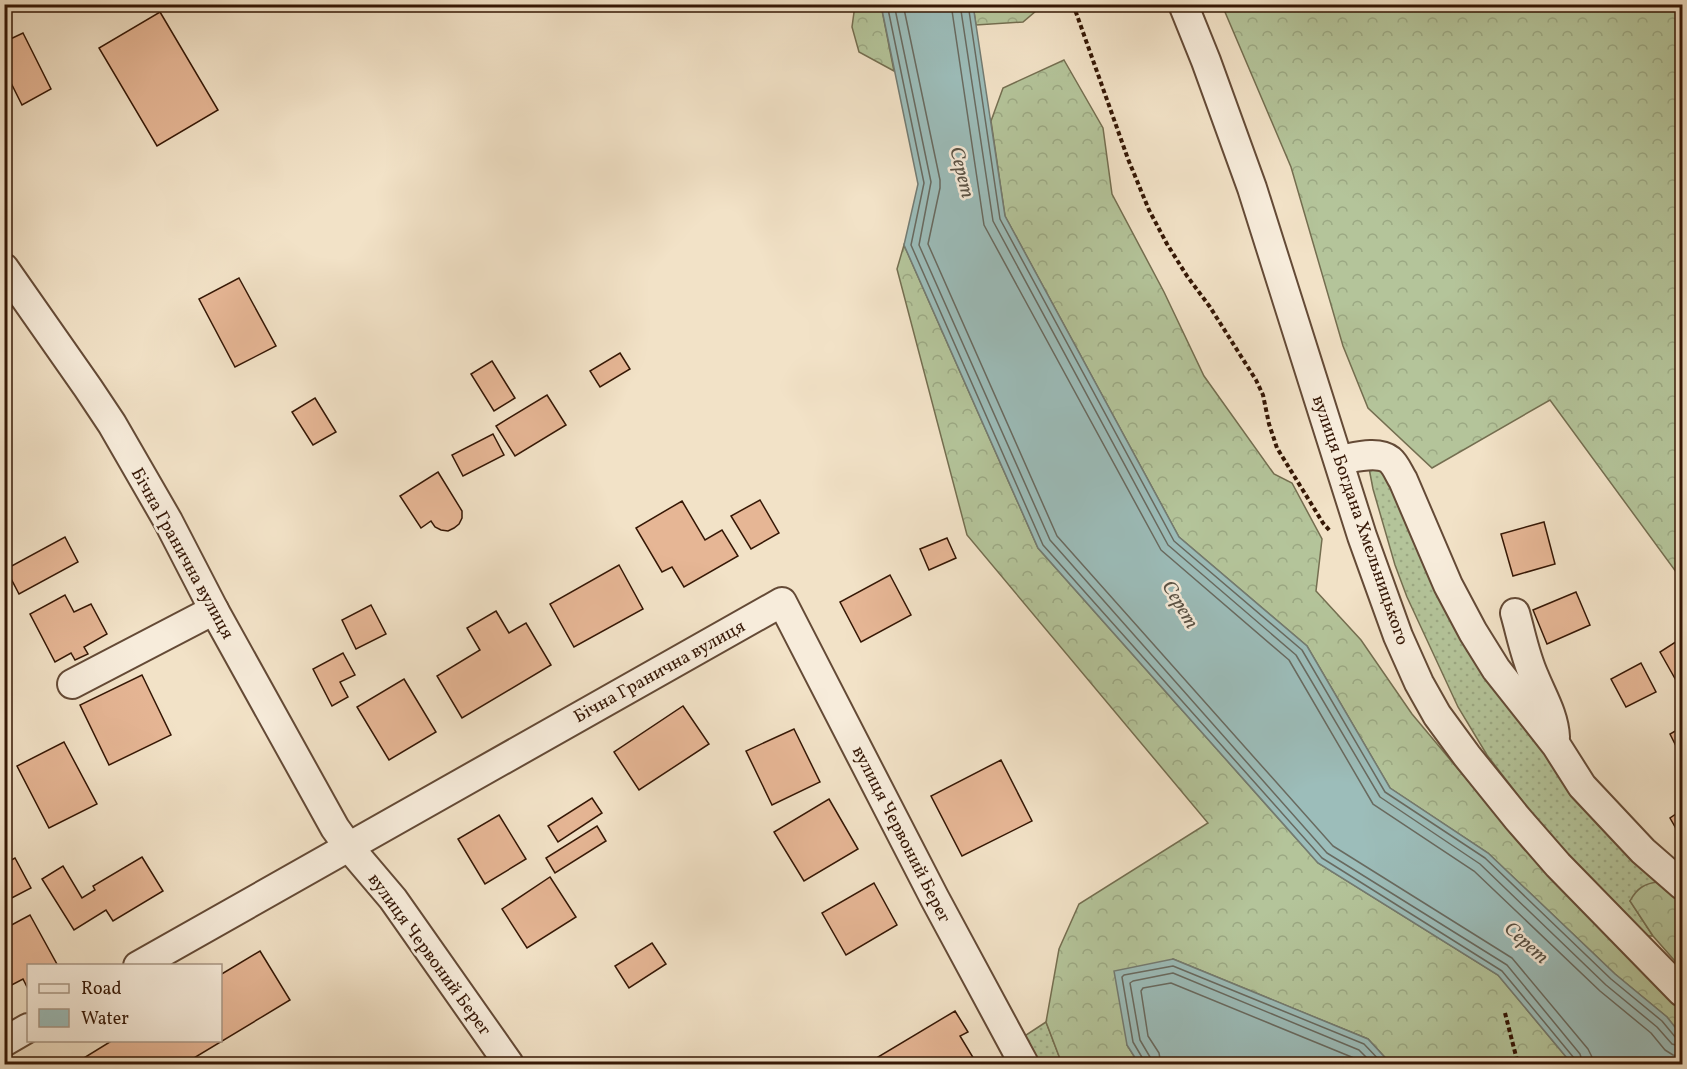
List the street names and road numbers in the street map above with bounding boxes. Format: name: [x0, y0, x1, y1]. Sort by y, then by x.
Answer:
street label: вулиця Богдана Хмельницького: [1305, 392, 1414, 649]
street label: Бічна Гранична вулиця: [124, 463, 239, 644]
street label: Бічна Гранична вулиця: [569, 615, 750, 730]
street label: вулиця Червоний Берег: [845, 742, 956, 928]
street label: вулиця Червоний Берег: [361, 868, 496, 1041]

